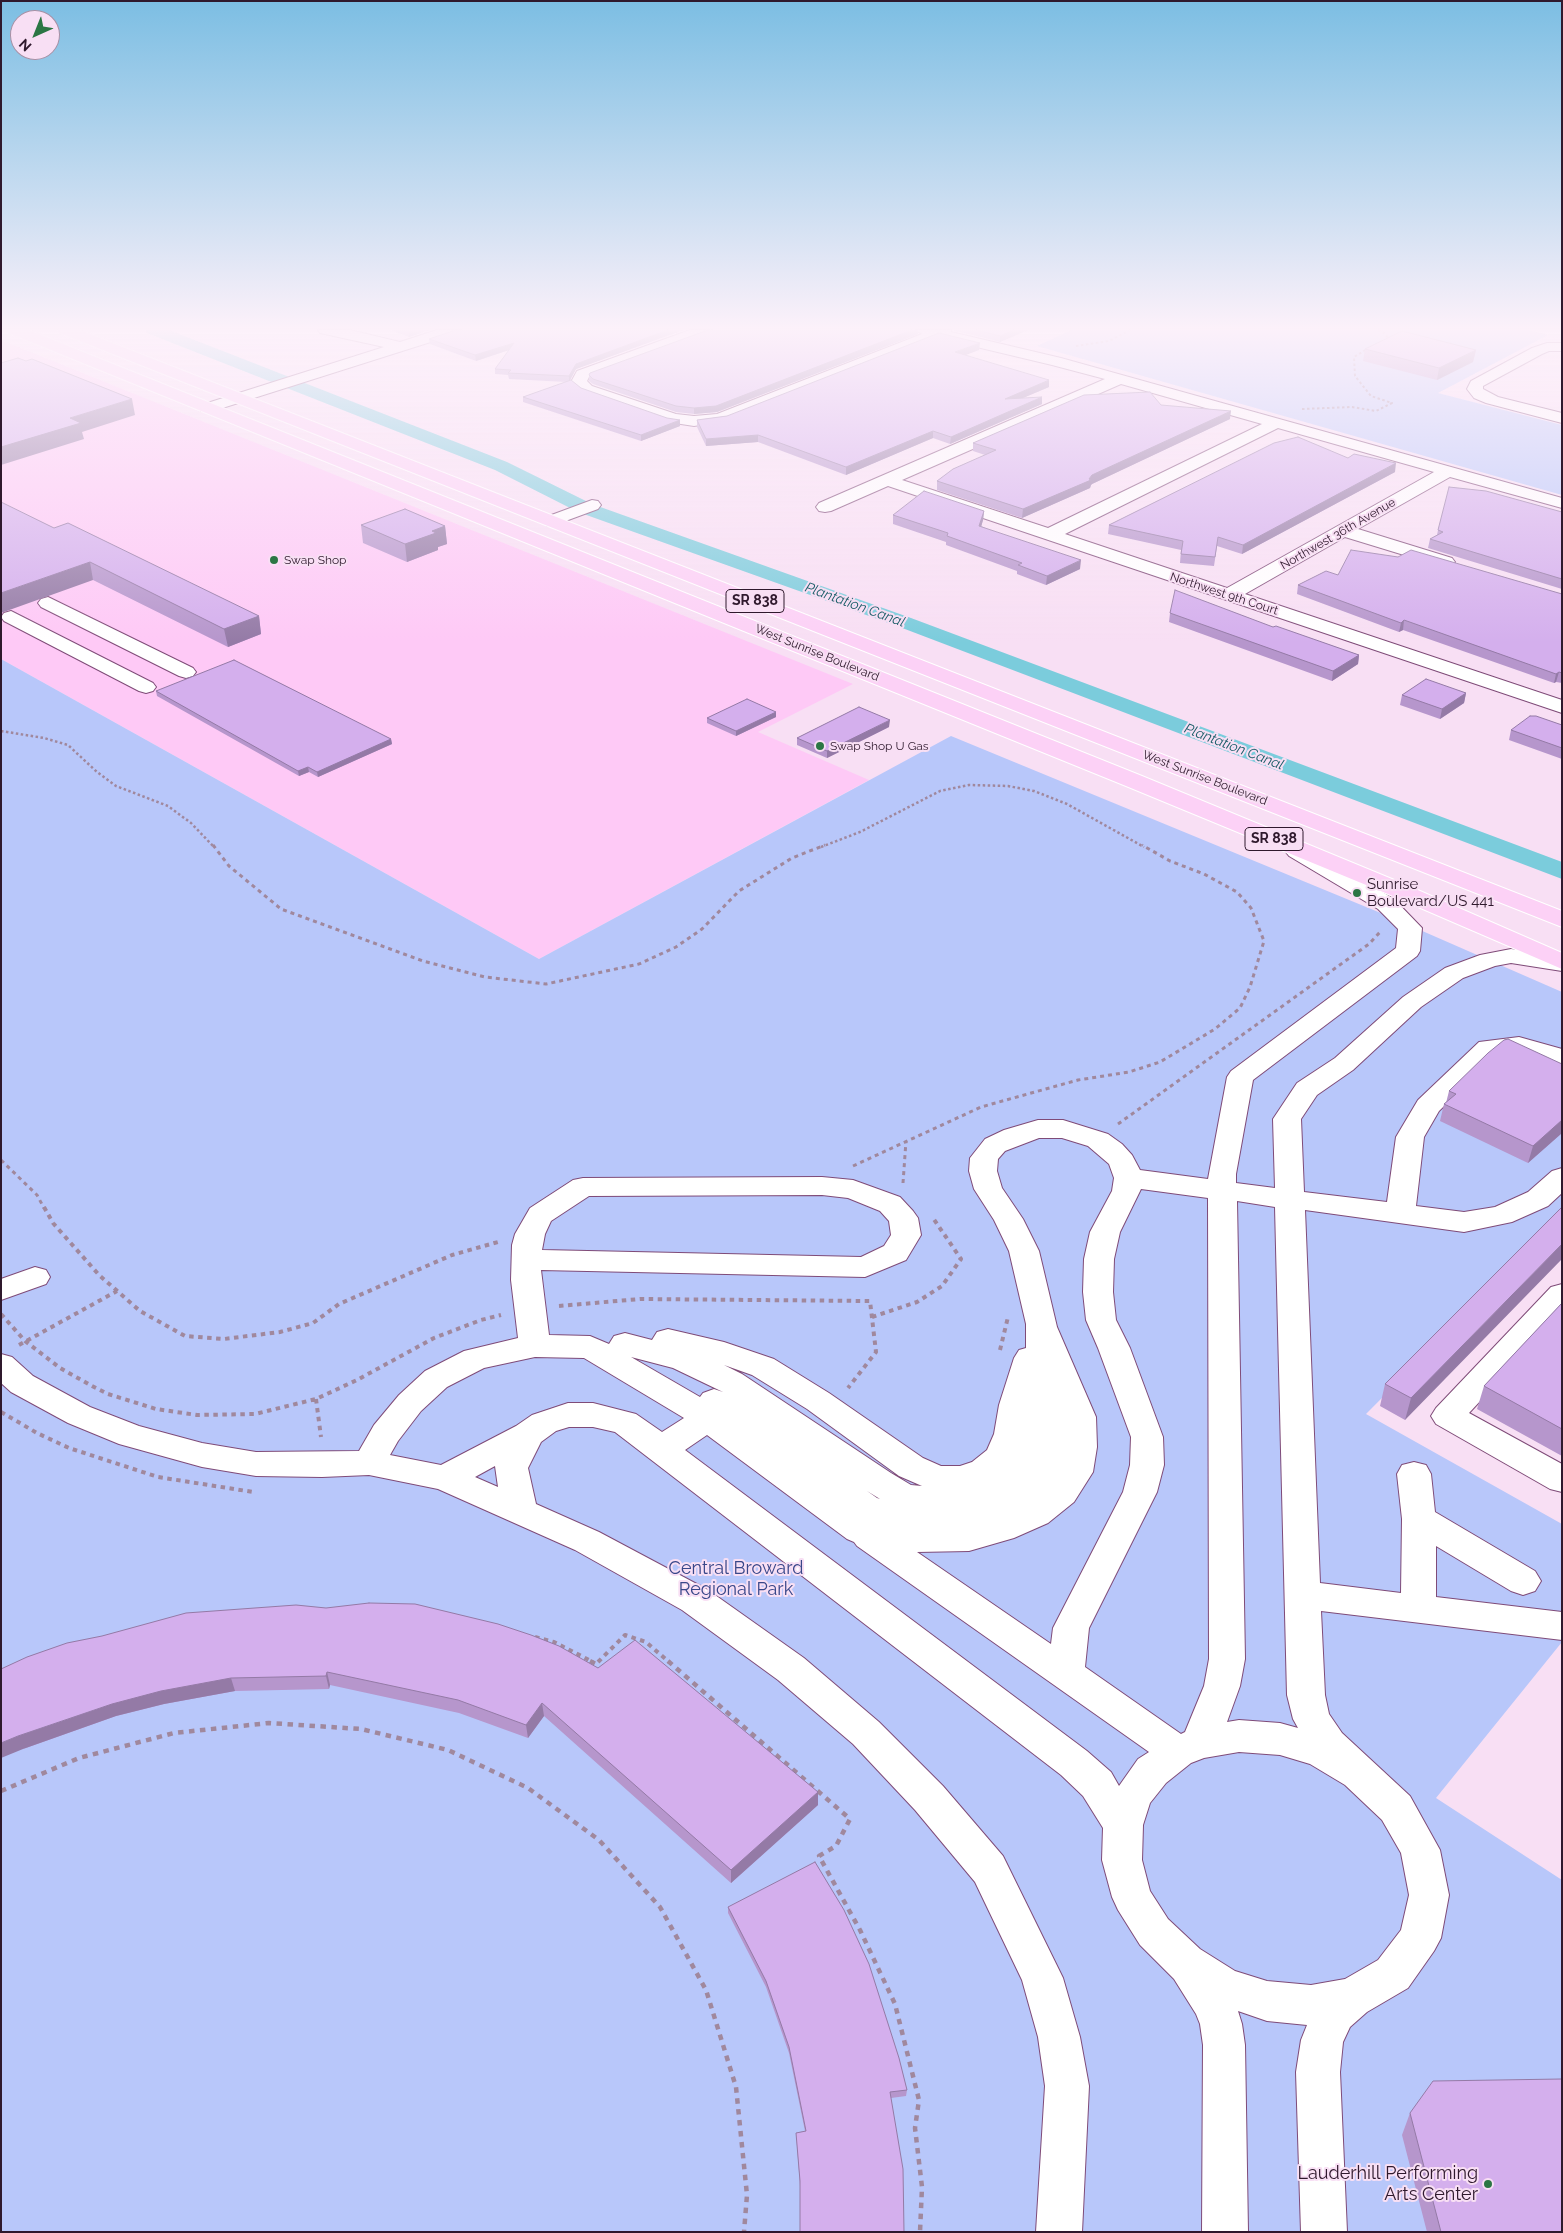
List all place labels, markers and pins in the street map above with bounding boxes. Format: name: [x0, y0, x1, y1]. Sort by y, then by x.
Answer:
place label: Swap Shop: [284, 553, 347, 567]
marker: Swap Shop: [268, 554, 280, 566]
place label: Swap Shop U Gas: [830, 739, 929, 753]
marker: Swap Shop U Gas: [814, 740, 826, 752]
place label: Sunrise Boulevard/US 441: [1367, 875, 1494, 910]
marker: Sunrise Boulevard/US 441: [1351, 887, 1363, 899]
place label: Lauderhill Performing Arts Center: [1297, 2163, 1478, 2206]
marker: Lauderhill Performing Arts Center: [1482, 2178, 1494, 2190]

